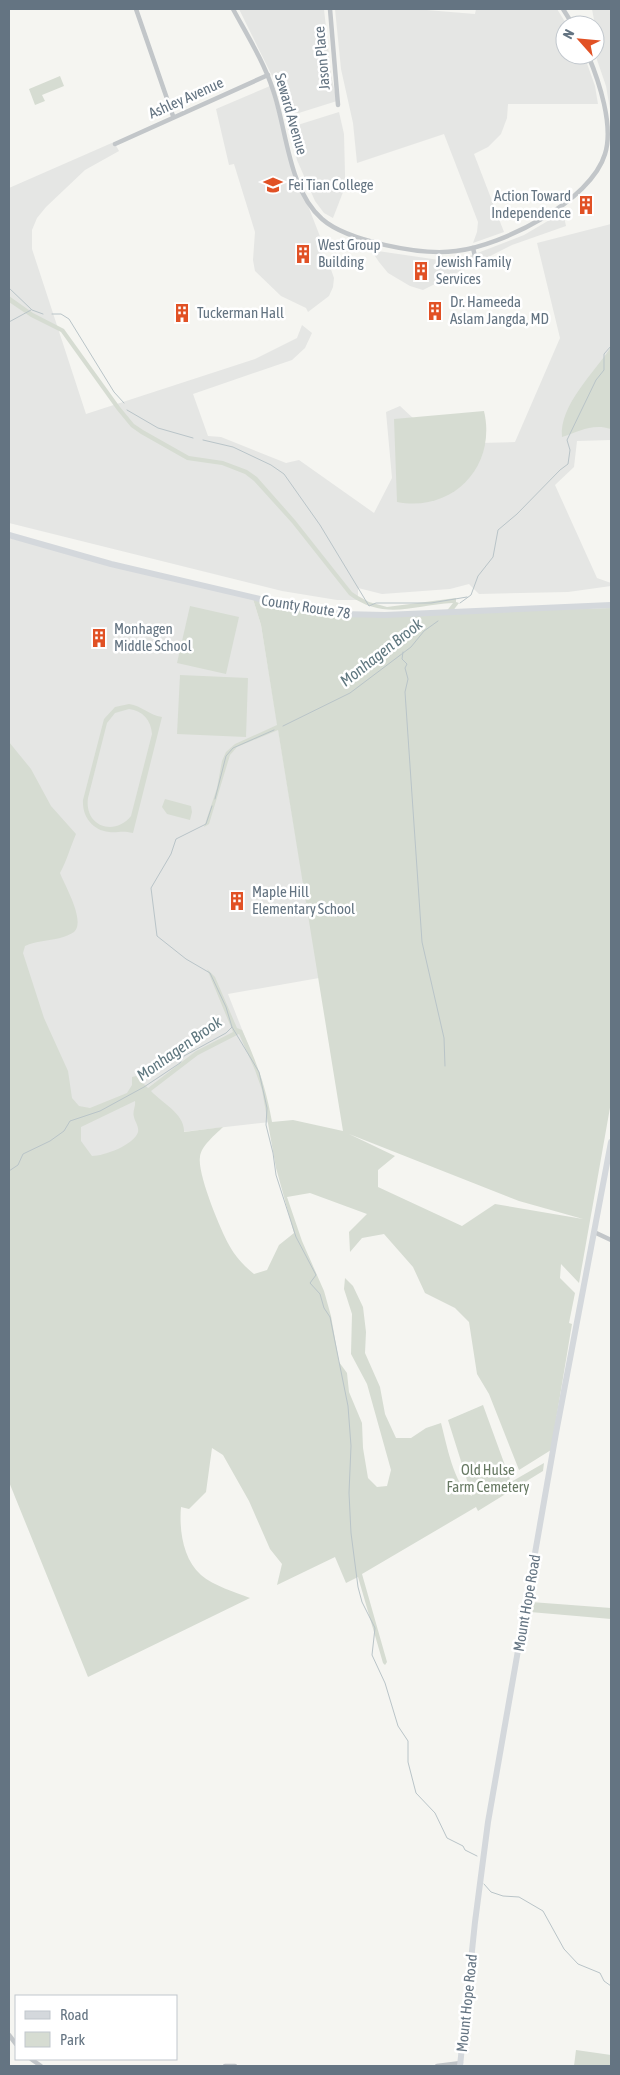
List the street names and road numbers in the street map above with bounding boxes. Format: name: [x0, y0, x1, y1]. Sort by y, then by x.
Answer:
street label: Jason Place: [310, 25, 333, 91]
street label: Seward Avenue: [272, 71, 311, 157]
street label: Ashley Avenue: [146, 73, 226, 122]
street label: County Route 78: [260, 591, 352, 622]
street label: Mount Hope Road: [510, 1553, 543, 1653]
street label: Mount Hope Road: [453, 1953, 480, 2053]

